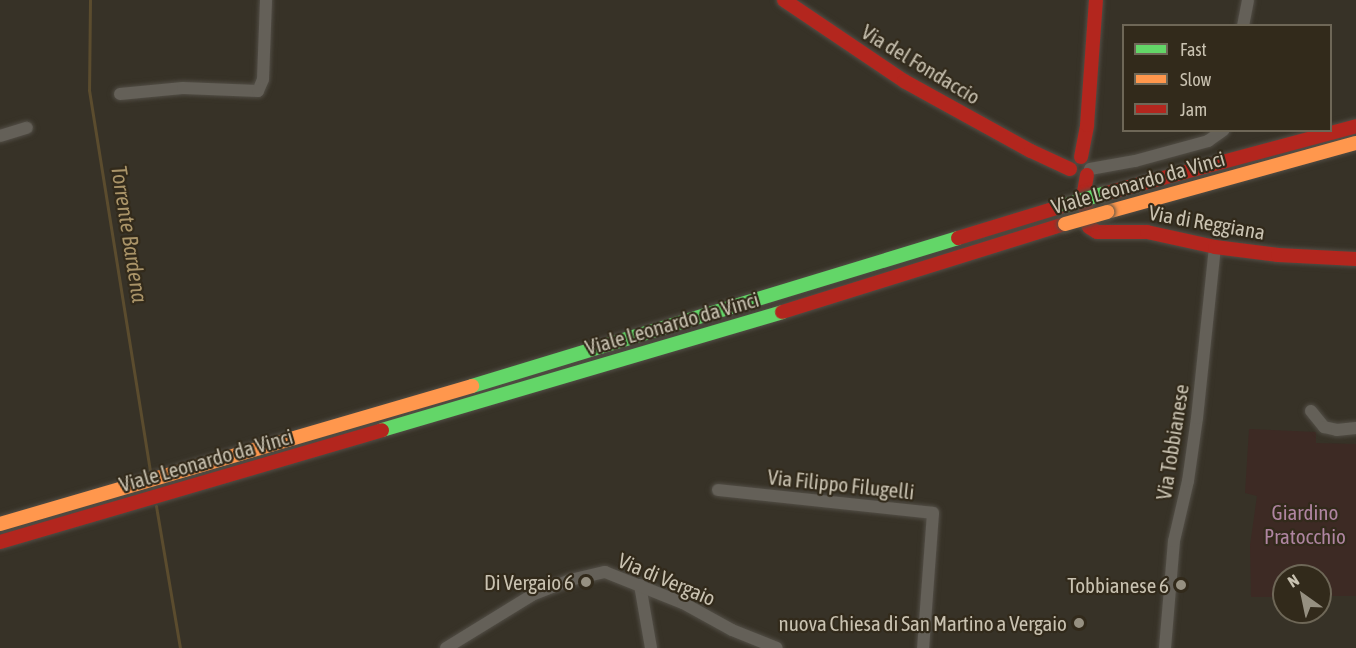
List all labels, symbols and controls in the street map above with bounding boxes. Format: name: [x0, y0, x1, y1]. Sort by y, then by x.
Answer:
street label: Via del Fondaccio: [857, 19, 985, 109]
legend: [1122, 24, 1332, 132]
text: Fast: [1180, 39, 1207, 60]
text: Slow: [1180, 69, 1211, 90]
text: Jam: [1180, 99, 1207, 120]
street label: Viale Leonardo da Vinci: [1048, 145, 1228, 219]
water label: Torrente Bardena: [105, 163, 153, 305]
street label: Via di Reggiana: [1147, 199, 1267, 245]
street label: Viale Leonardo da Vinci: [582, 286, 762, 360]
street label: Via Tobbianese: [1150, 382, 1194, 502]
street label: Viale Leonardo da Vinci: [116, 423, 296, 497]
street label: Via Filippo Filugelli: [766, 464, 916, 504]
park label: Giardino Pratocchio: [1264, 499, 1346, 549]
street label: Via di Vergaio: [615, 547, 719, 611]
north arrow: [1272, 564, 1332, 624]
place label: Di Vergaio 6: [484, 569, 574, 595]
text: N: [1284, 570, 1302, 591]
place label: Tobbianese 6: [1067, 572, 1169, 598]
marker: Di Vergaio 6: [579, 575, 593, 589]
marker: Tobbianese 6: [1174, 578, 1188, 592]
place label: nuova Chiesa di San Martino a Vergaio: [778, 610, 1067, 636]
marker: nuova Chiesa di San Martino a Vergaio: [1072, 616, 1086, 630]

